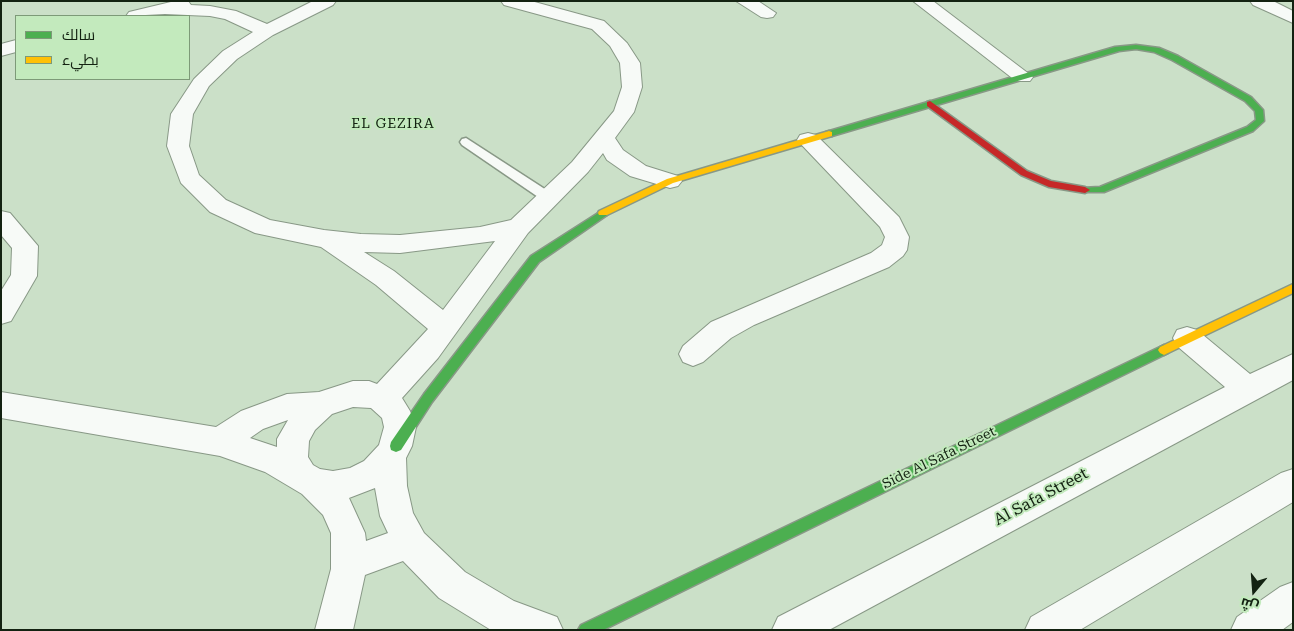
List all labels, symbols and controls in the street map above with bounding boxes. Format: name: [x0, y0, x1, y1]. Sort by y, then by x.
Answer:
legend: [15, 15, 190, 80]
text: سالك: [62, 26, 95, 44]
text: بطيء: [62, 51, 99, 69]
district label: EL GEZIRA: [350, 116, 436, 132]
street label: Side Al Safa Street: [880, 423, 998, 493]
street label: Al Safa Street: [991, 464, 1091, 530]
north arrow: [1229, 566, 1279, 616]
text: ش: [1238, 595, 1260, 616]

